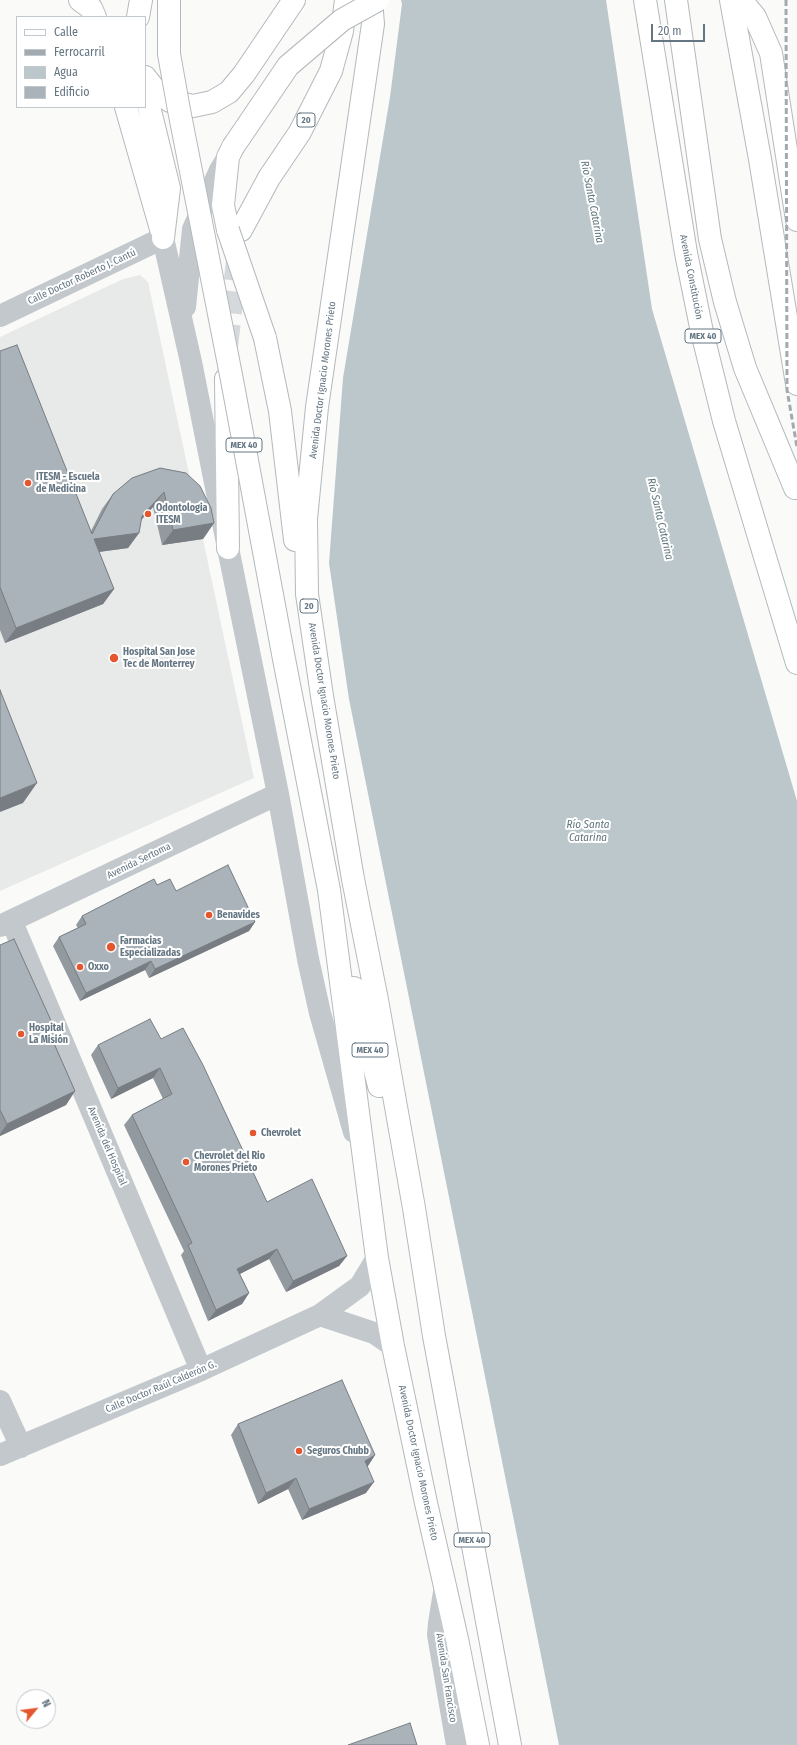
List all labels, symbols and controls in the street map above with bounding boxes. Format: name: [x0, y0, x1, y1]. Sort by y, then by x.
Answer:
legend: [16, 16, 146, 108]
scale bar: [653, 16, 707, 42]
text: 20 m: [658, 24, 682, 38]
text: Calle: [54, 25, 78, 39]
text: Ferrocarril: [54, 45, 105, 59]
text: Agua: [54, 65, 78, 79]
text: Edificio: [54, 85, 90, 99]
road number: 20: [297, 113, 315, 127]
water label: Río Santa Catarina: [578, 160, 606, 244]
street label: Avenida Constitución: [677, 233, 705, 321]
street label: Calle Doctor Roberto J. Cantú: [26, 247, 138, 307]
street label: Avenida Doctor Ignacio Morones Prieto: [307, 301, 339, 459]
road number: MEX 40: [685, 329, 721, 343]
road number: MEX 40: [226, 438, 262, 452]
place label: ITESM - Escuela de Medicina: [36, 471, 100, 494]
water label: Río Santa Catarina: [644, 477, 676, 561]
marker: ITESM - Escuela de Medicina: [23, 478, 33, 488]
place label: Odontologia ITESM: [156, 502, 208, 526]
marker: Odontologia ITESM: [143, 509, 153, 519]
road number: 20: [300, 599, 318, 613]
street label: Avenida Doctor Ignacio Morones Prieto: [306, 622, 342, 780]
place label: Hospital San Jose Tec de Monterrey: [123, 646, 195, 670]
marker: Hospital San Jose Tec de Monterrey: [108, 652, 120, 664]
water label: Río Santa Catarina: [567, 818, 609, 844]
street label: Avenida Sertoma: [105, 840, 173, 882]
place label: Benavides: [217, 909, 260, 921]
marker: Benavides: [204, 910, 214, 920]
place label: Farmacias Especializadas: [120, 935, 181, 958]
marker: Farmacias Especializadas: [105, 941, 117, 953]
place label: Oxxo: [88, 961, 109, 973]
marker: Oxxo: [75, 962, 85, 972]
place label: Hospital La Misión: [29, 1022, 68, 1046]
marker: Hospital La Misión: [16, 1029, 26, 1039]
road number: MEX 40: [352, 1043, 388, 1057]
street label: Avenida del Hospital: [85, 1105, 129, 1187]
place label: Chevrolet: [261, 1127, 301, 1139]
marker: Chevrolet: [248, 1128, 258, 1138]
place label: Chevrolet del Rio Morones Prieto: [194, 1150, 265, 1174]
marker: Chevrolet del Rio Morones Prieto: [181, 1157, 191, 1167]
street label: Calle Doctor Raúl Calderón G.: [104, 1358, 218, 1416]
street label: Avenida Doctor Ignacio Morones Prieto: [396, 1384, 440, 1542]
place label: Seguros Chubb: [307, 1445, 369, 1457]
marker: Seguros Chubb: [294, 1446, 304, 1456]
road number: MEX 40: [454, 1533, 490, 1547]
street label: Avenida San Francisco: [433, 1632, 459, 1724]
north arrow: [16, 1689, 56, 1729]
text: N: [39, 1697, 53, 1709]

